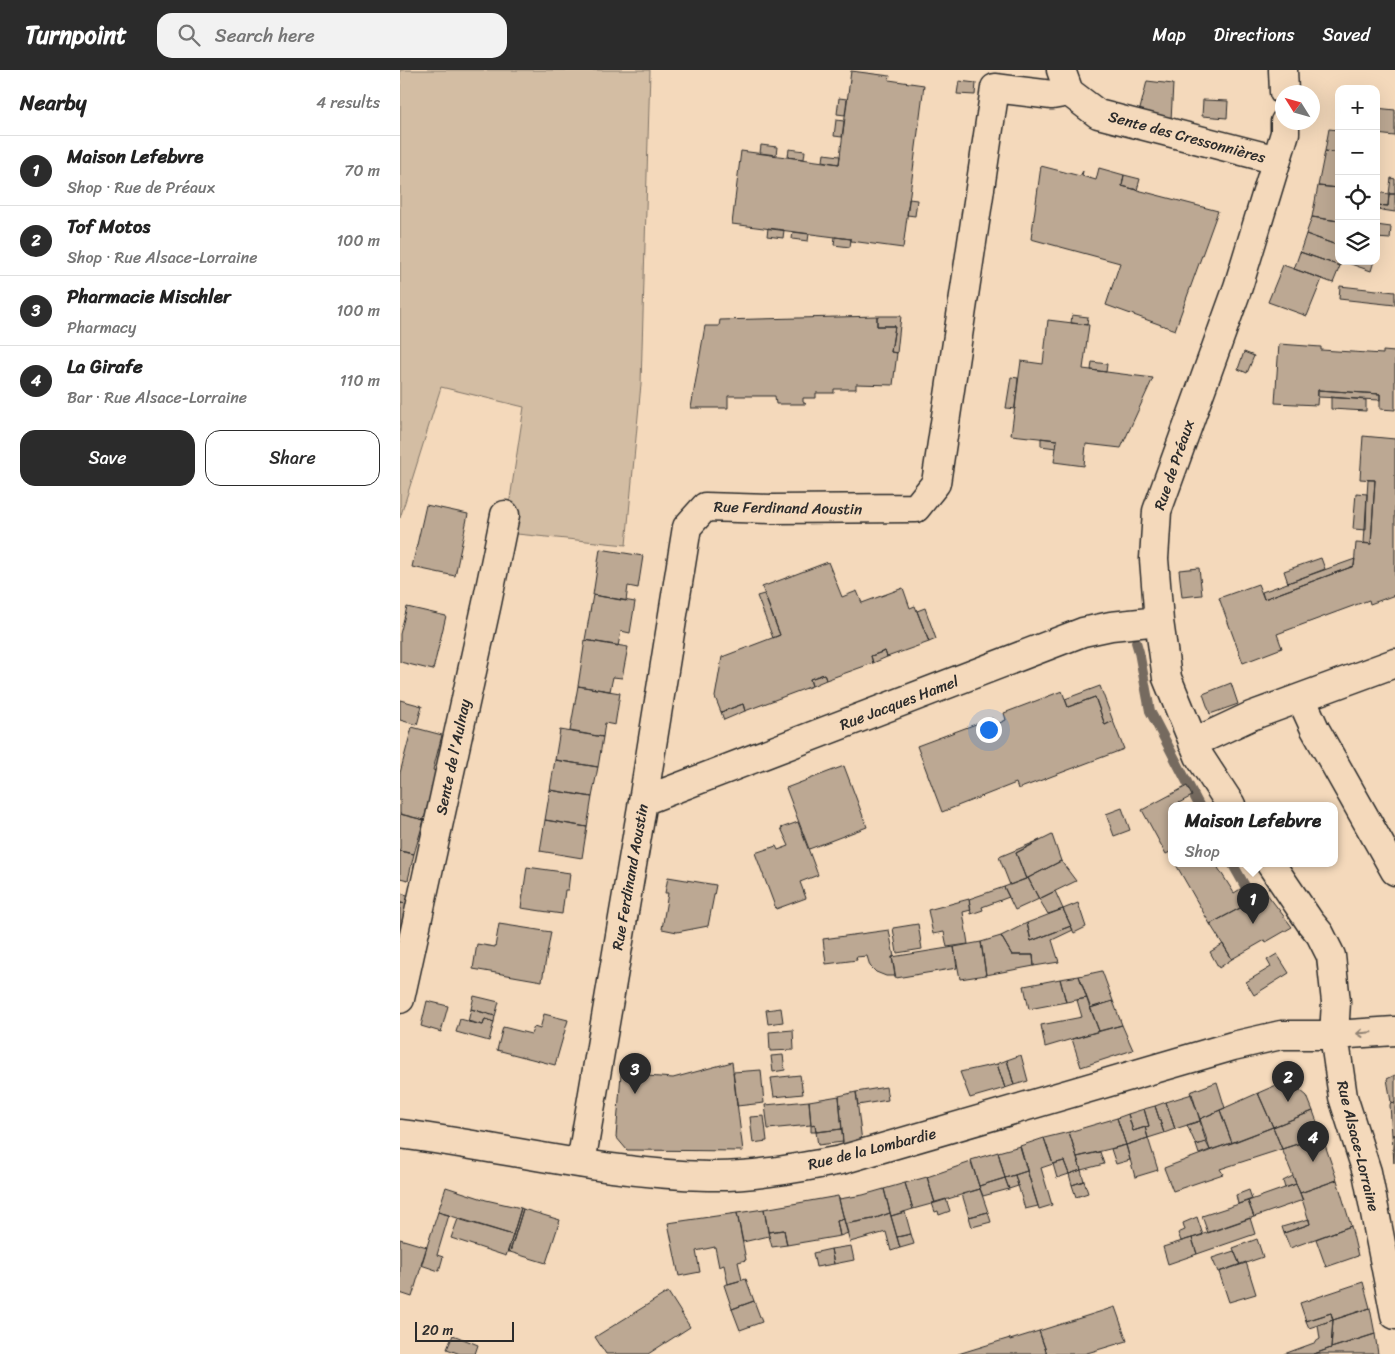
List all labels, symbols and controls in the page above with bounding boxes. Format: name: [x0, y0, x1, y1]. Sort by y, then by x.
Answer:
search box: [157, 13, 507, 58]
text: Turnpoint: [25, 14, 127, 56]
text: Search here: [215, 19, 315, 52]
text: Map: [1153, 19, 1186, 51]
text: Directions: [1214, 19, 1295, 51]
text: Saved: [1323, 19, 1370, 51]
icon: search: [175, 21, 203, 49]
text: Nearby: [20, 84, 86, 122]
north arrow: [1275, 85, 1320, 130]
map controls: [1335, 85, 1380, 265]
button: +: [1335, 85, 1380, 130]
text: 4 results: [316, 88, 380, 117]
street label: Sente des Cressonnières: [1105, 103, 1269, 171]
button: −: [1335, 130, 1380, 175]
text: Maison Lefebvre: [67, 140, 203, 173]
text: 1: [33, 156, 39, 185]
text: 70 m: [344, 156, 380, 185]
text: Shop · Rue de Préaux: [67, 173, 215, 202]
button: locate: [1335, 175, 1380, 220]
text: Tof Motos: [67, 210, 150, 243]
button: layers: [1335, 220, 1380, 265]
text: 2: [31, 226, 41, 255]
text: 100 m: [336, 226, 380, 255]
text: Shop · Rue Alsace-Lorraine: [67, 243, 257, 272]
text: Pharmacie Mischler: [67, 280, 231, 313]
text: 3: [32, 296, 40, 325]
text: 100 m: [336, 296, 380, 325]
text: Pharmacy: [67, 313, 136, 342]
text: La Girafe: [67, 350, 143, 383]
text: 4: [31, 366, 41, 395]
text: 110 m: [340, 366, 380, 395]
text: Bar · Rue Alsace-Lorraine: [67, 383, 247, 412]
street label: Rue de Préaux: [1146, 416, 1202, 514]
button: Save: [20, 430, 195, 486]
button: Share: [205, 430, 380, 486]
street label: Rue Ferdinand Aoustin: [714, 494, 862, 522]
street label: Rue Jacques Hamel: [836, 668, 963, 738]
street label: Sente de l'Aulnay: [428, 696, 478, 817]
your location: [976, 717, 1002, 743]
street label: Rue Ferdinand Aoustin: [604, 802, 656, 952]
popup: [1168, 802, 1338, 867]
text: Maison Lefebvre: [1185, 804, 1321, 837]
text: Shop: [1185, 837, 1220, 866]
pin: 1: [1237, 883, 1269, 924]
one-way arrow: [1357, 1028, 1373, 1037]
pin: 3: [619, 1053, 651, 1094]
pin: 2: [1272, 1061, 1304, 1102]
street label: Rue Alsace-Lorraine: [1329, 1078, 1387, 1214]
street label: Rue de la Lombardie: [805, 1120, 939, 1177]
pin: 4: [1297, 1121, 1329, 1162]
text: 20 m: [422, 1318, 453, 1343]
scale bar: [415, 1319, 514, 1342]

